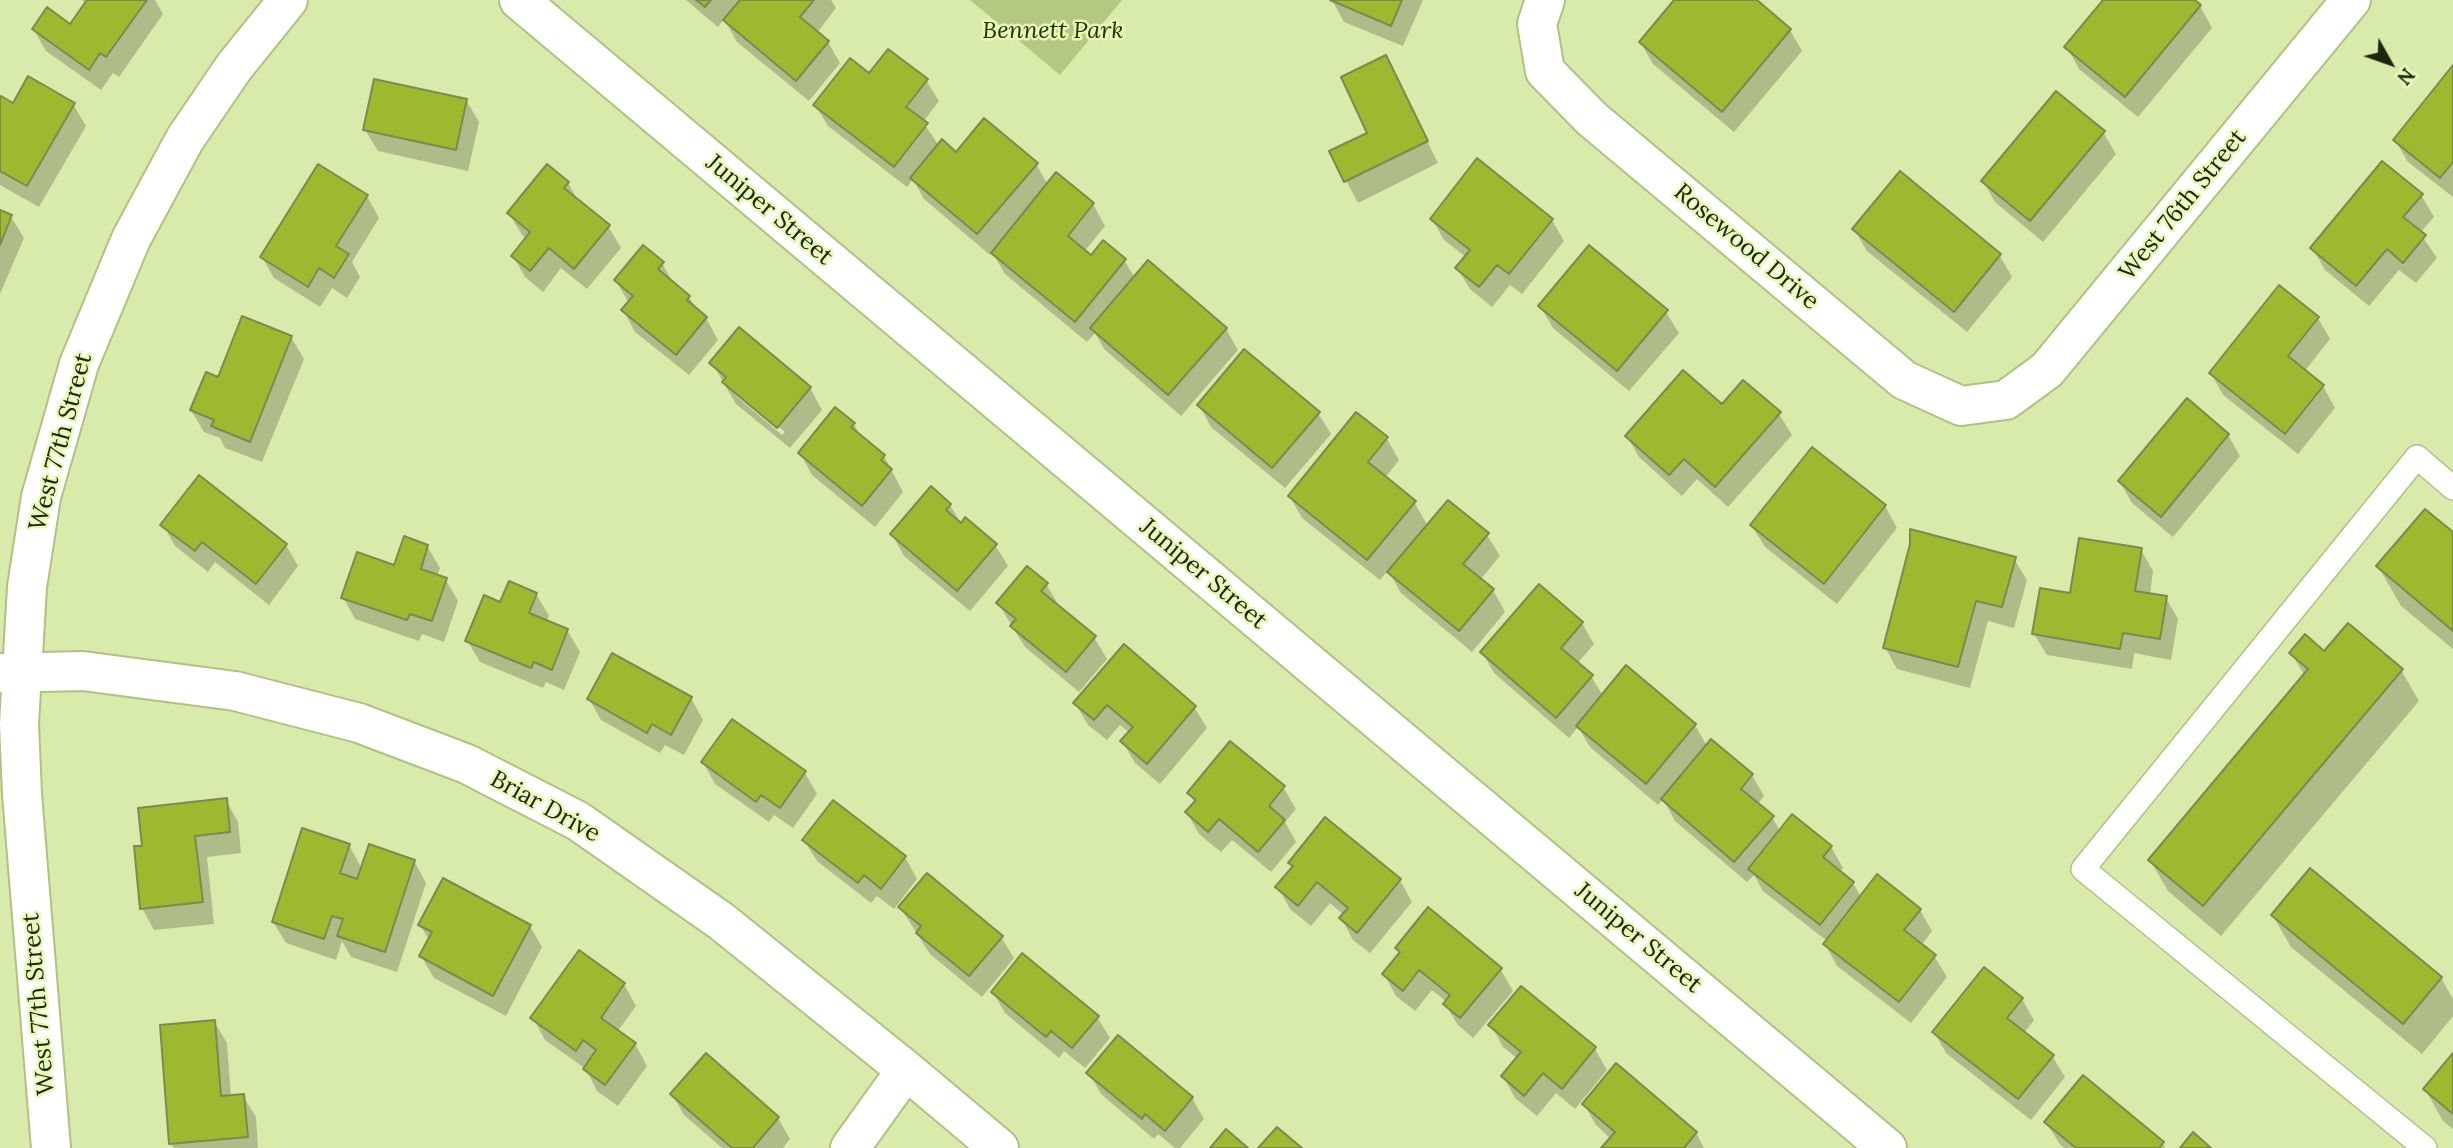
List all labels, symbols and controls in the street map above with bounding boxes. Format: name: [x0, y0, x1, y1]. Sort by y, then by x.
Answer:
park label: Bennett Park: [982, 17, 1124, 45]
north arrow: [2355, 28, 2425, 98]
text: N: [2392, 63, 2420, 90]
street label: West 76th Street: [2113, 124, 2253, 286]
street label: Juniper Street: [700, 149, 838, 271]
street label: Rosewood Drive: [1668, 178, 1824, 316]
street label: West 77th Street: [23, 350, 99, 534]
street label: Juniper Street: [1134, 513, 1272, 635]
street label: Briar Drive: [485, 765, 605, 849]
street label: Juniper Street: [1569, 877, 1707, 999]
street label: West 77th Street: [17, 912, 61, 1096]

